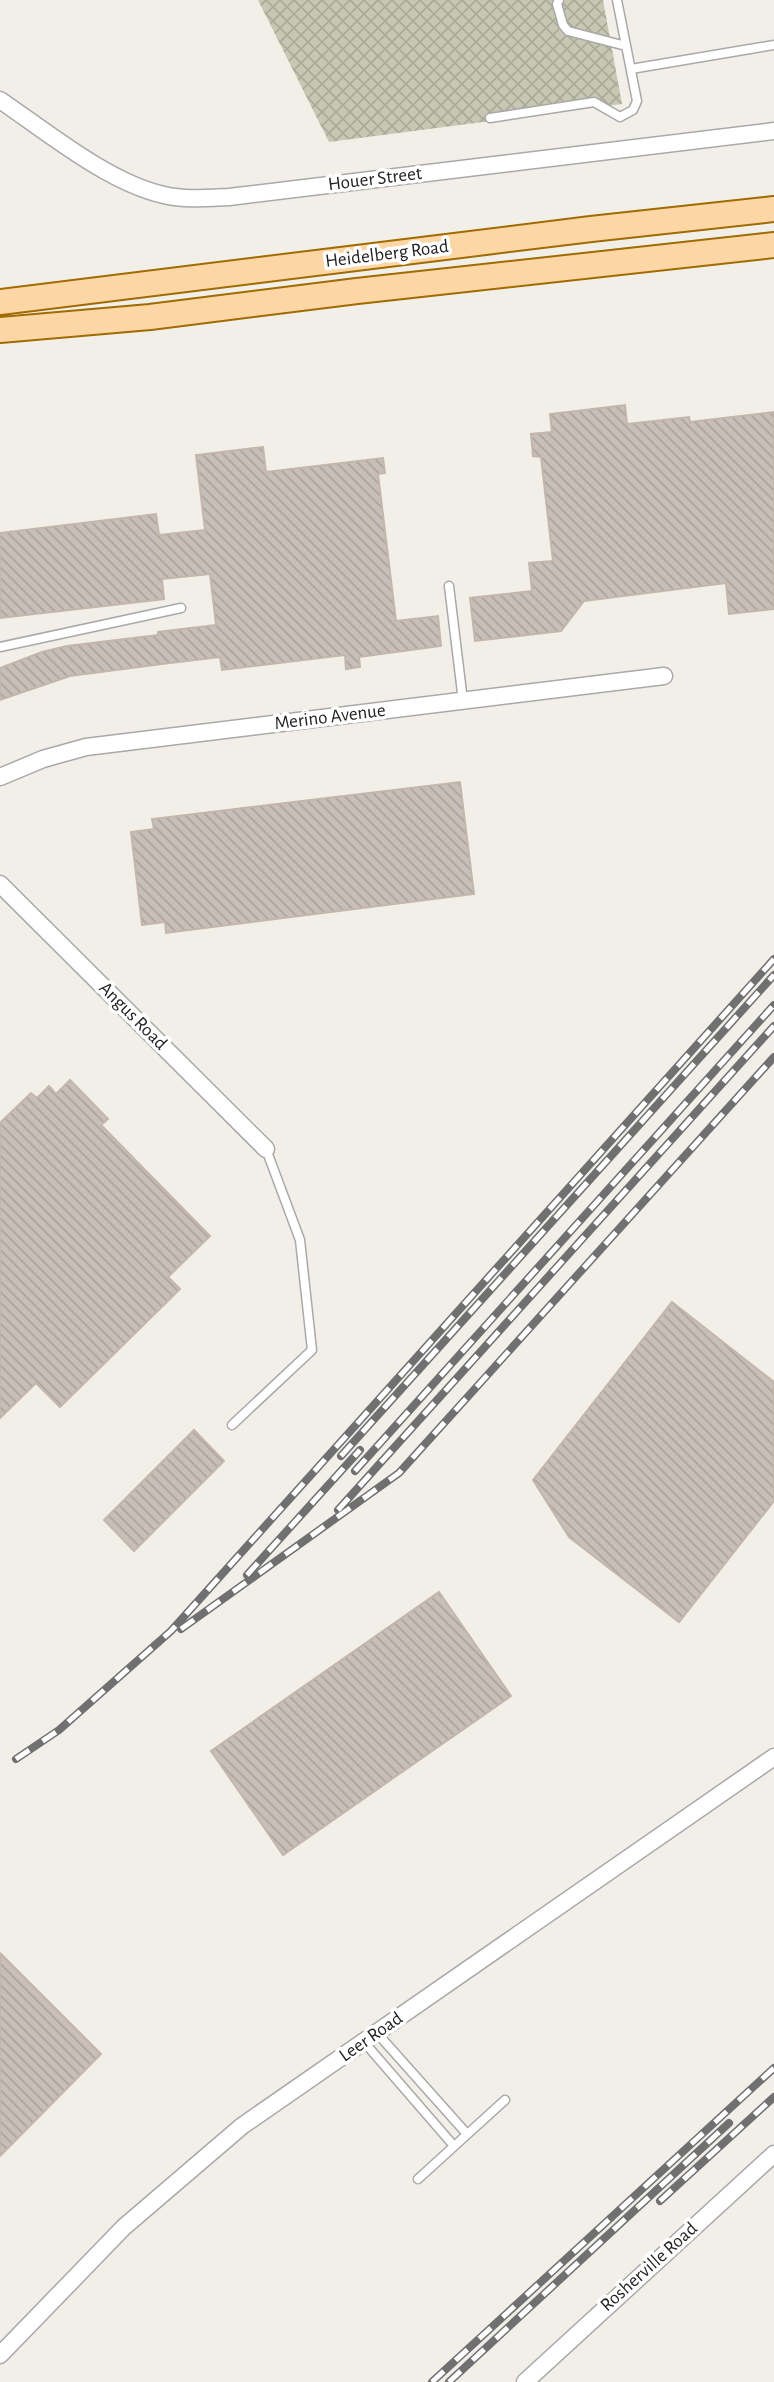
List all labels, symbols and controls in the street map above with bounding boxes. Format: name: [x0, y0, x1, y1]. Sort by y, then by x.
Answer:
street label: Houer Street: [327, 164, 423, 194]
street label: Heidelberg Road: [324, 237, 450, 271]
street label: Merino Avenue: [273, 701, 387, 733]
street label: Angus Road: [95, 978, 171, 1054]
street label: Leer Road: [336, 2008, 406, 2065]
street label: Rosherville Road: [597, 2219, 701, 2315]

